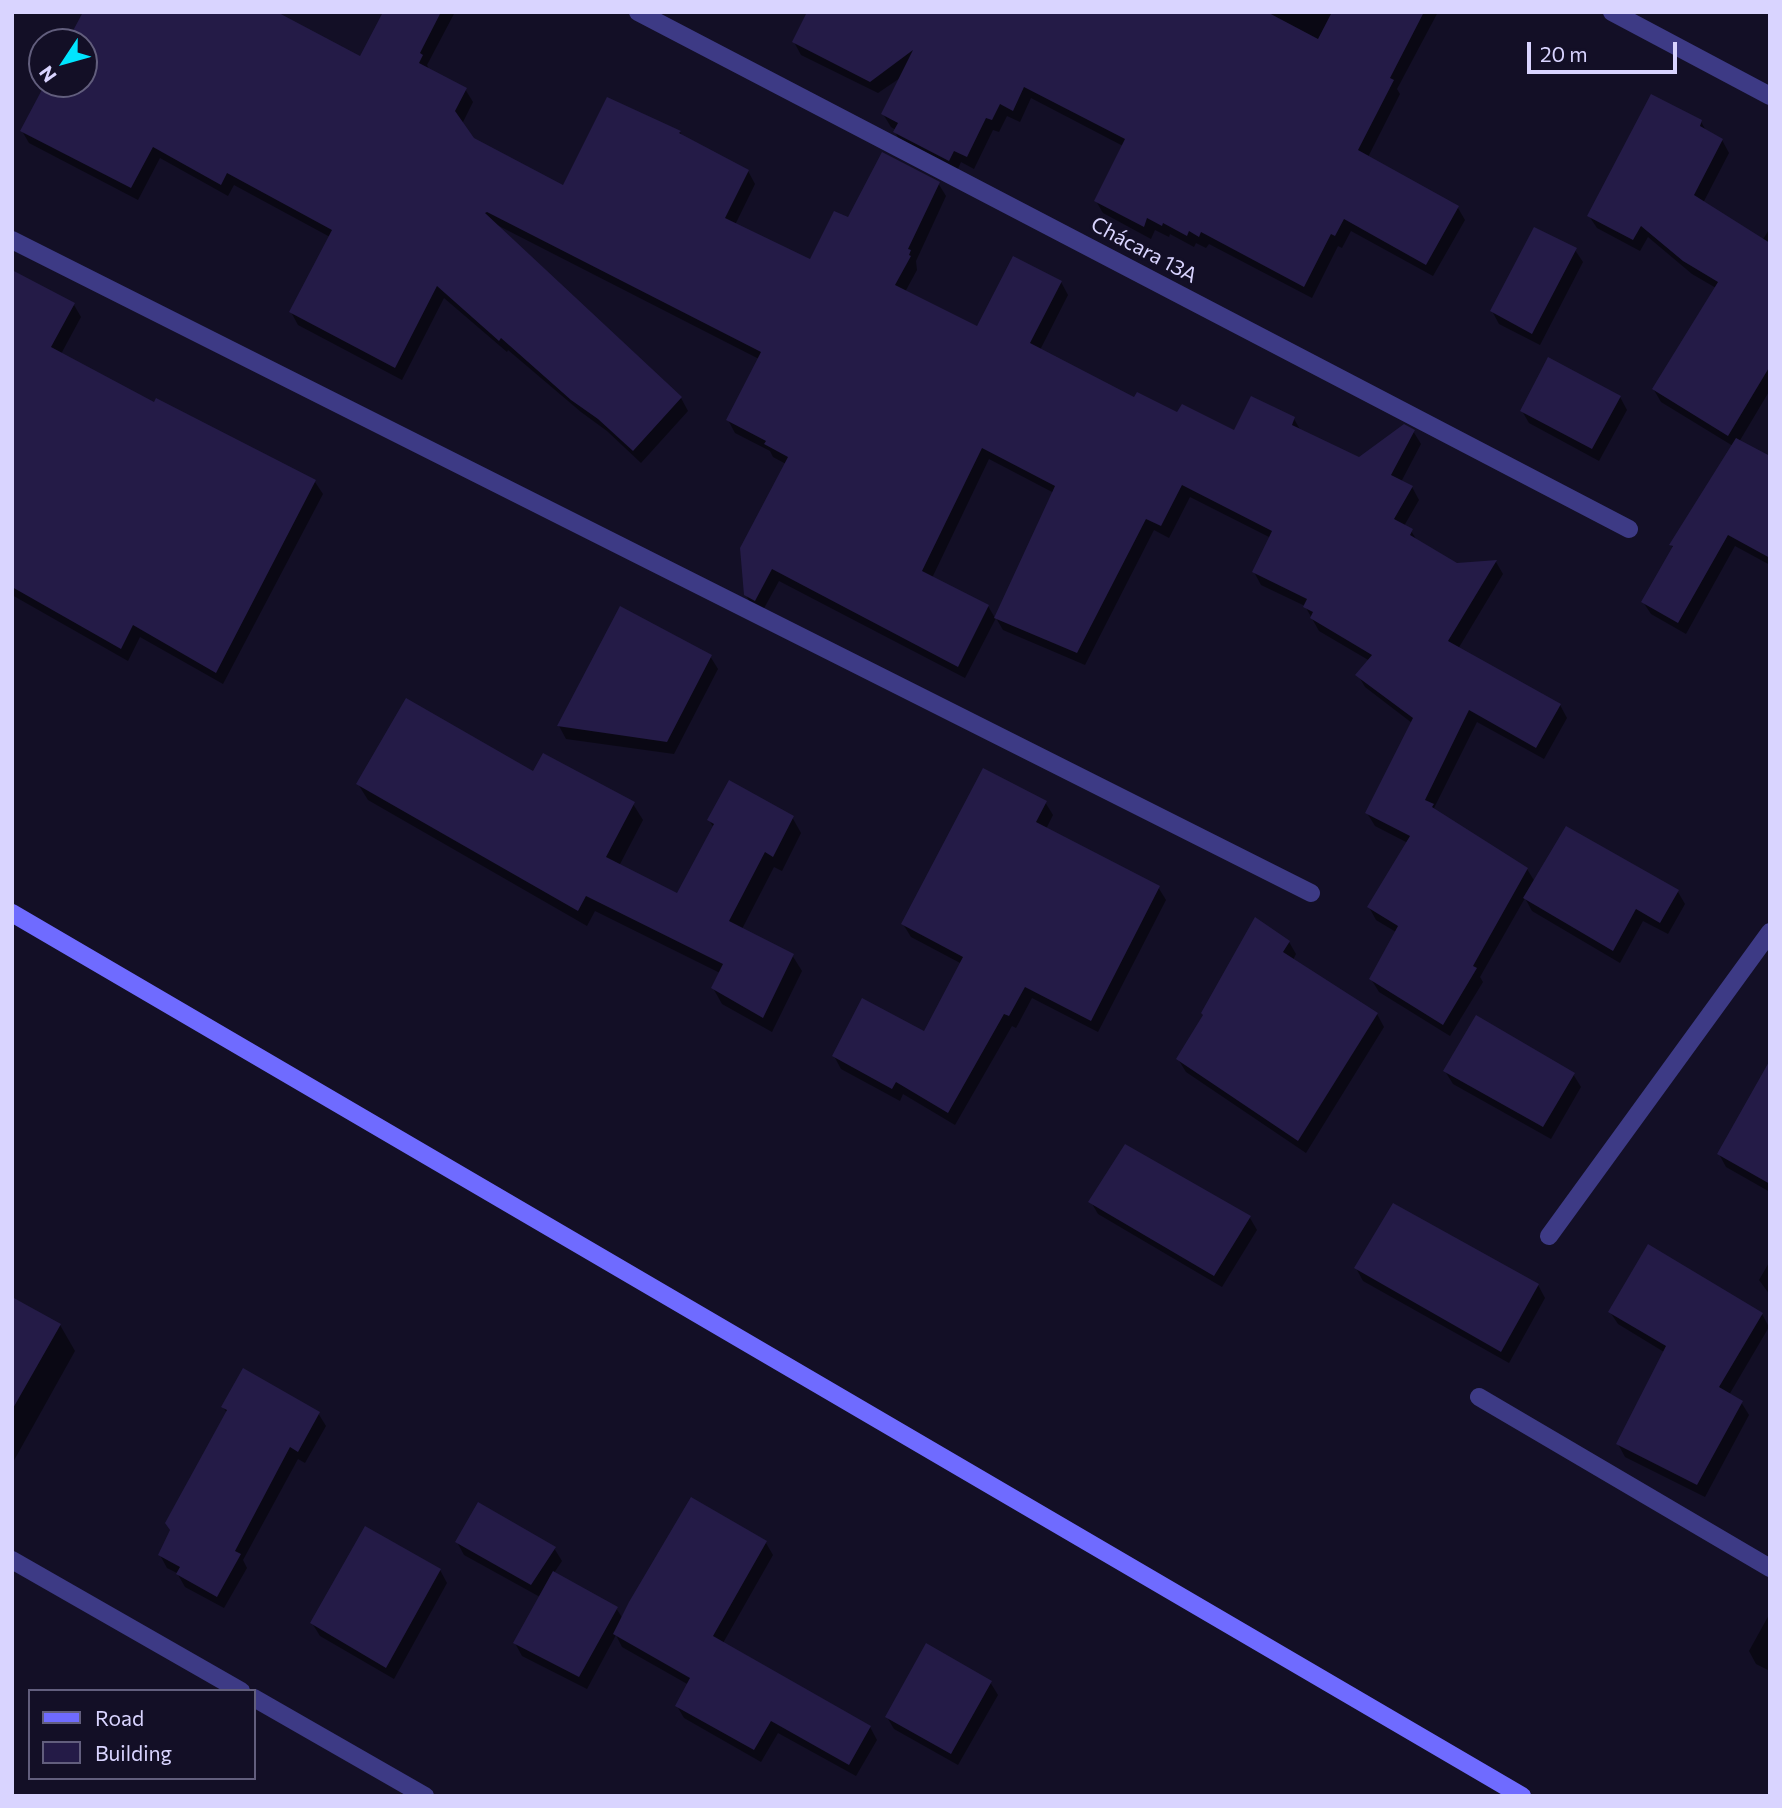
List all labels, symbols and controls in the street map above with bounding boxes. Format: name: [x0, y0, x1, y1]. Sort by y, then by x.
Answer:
north arrow: [28, 28, 98, 98]
scale bar: [1530, 28, 1680, 72]
text: 20 m: [1540, 41, 1588, 66]
text: N: [34, 62, 61, 87]
street label: Chácara 13A: [1087, 211, 1201, 289]
legend: [28, 1689, 256, 1780]
text: Road: [95, 1705, 144, 1730]
text: Building: [95, 1740, 172, 1765]

